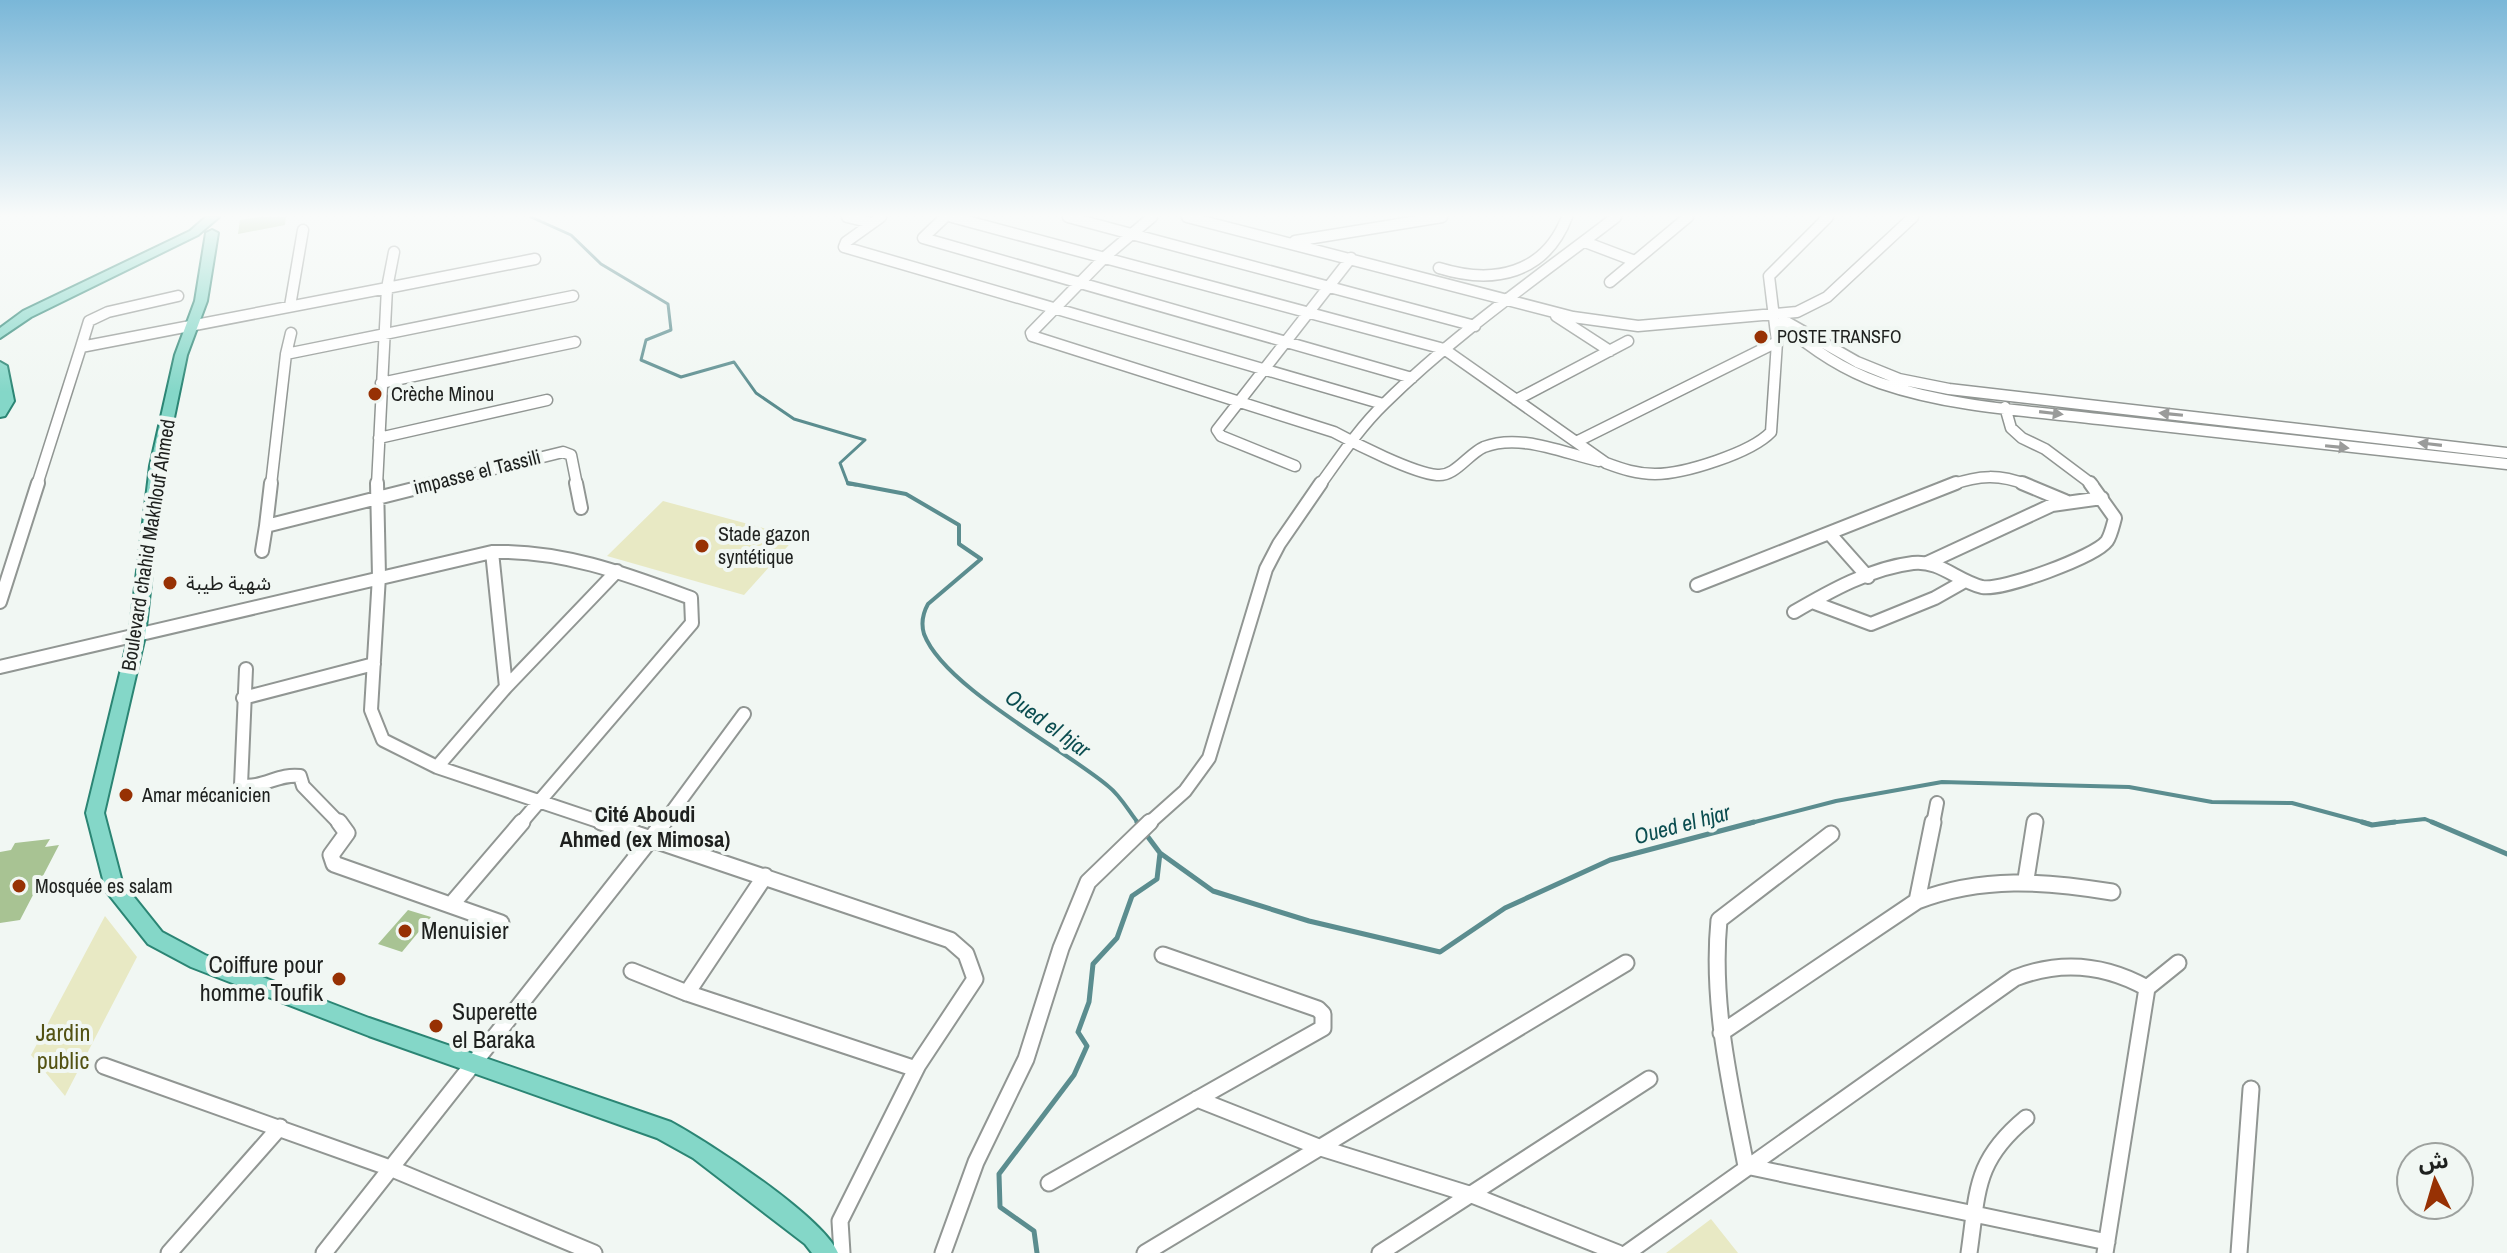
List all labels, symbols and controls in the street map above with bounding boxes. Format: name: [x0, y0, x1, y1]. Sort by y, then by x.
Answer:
place label: POSTE TRANSFO: [1777, 324, 1901, 349]
marker: POSTE TRANSFO: [1752, 328, 1770, 346]
place label: Crèche Minou: [391, 380, 494, 407]
marker: Crèche Minou: [366, 385, 384, 403]
one-way arrow: [2039, 407, 2064, 420]
one-way arrow: [2158, 407, 2183, 420]
street label: Boulevard chahid Makhlouf Ahmed: [114, 417, 181, 673]
one-way arrow: [2417, 437, 2442, 450]
one-way arrow: [2325, 440, 2350, 453]
street label: impasse el Tassili: [410, 443, 543, 500]
place label: Stade gazon syntétique: [718, 520, 810, 570]
marker: Stade gazon syntétique: [693, 537, 711, 555]
place label: شهية طيبة: [186, 569, 271, 596]
marker: شهية طيبة: [161, 574, 179, 592]
water label: Oued el hjar: [999, 682, 1097, 765]
place label: Amar mécanicien: [141, 781, 271, 808]
marker: Amar mécanicien: [117, 786, 135, 804]
water label: Oued el hjar: [1631, 797, 1734, 851]
district label: Cité Aboudi Ahmed (ex Mimosa): [560, 799, 730, 854]
place label: Mosquée es salam: [35, 872, 173, 899]
marker: Mosquée es salam: [10, 877, 28, 895]
place label: Menuisier: [421, 914, 509, 946]
marker: Menuisier: [396, 922, 414, 940]
place label: Coiffure pour homme Toufik: [200, 948, 323, 1008]
marker: Coiffure pour homme Toufik: [330, 970, 348, 988]
place label: Superette el Baraka: [452, 995, 537, 1055]
park label: Jardin public: [36, 1016, 90, 1076]
marker: Superette el Baraka: [427, 1017, 445, 1035]
north arrow: [2395, 1141, 2475, 1221]
text: ش: [2417, 1145, 2450, 1177]

